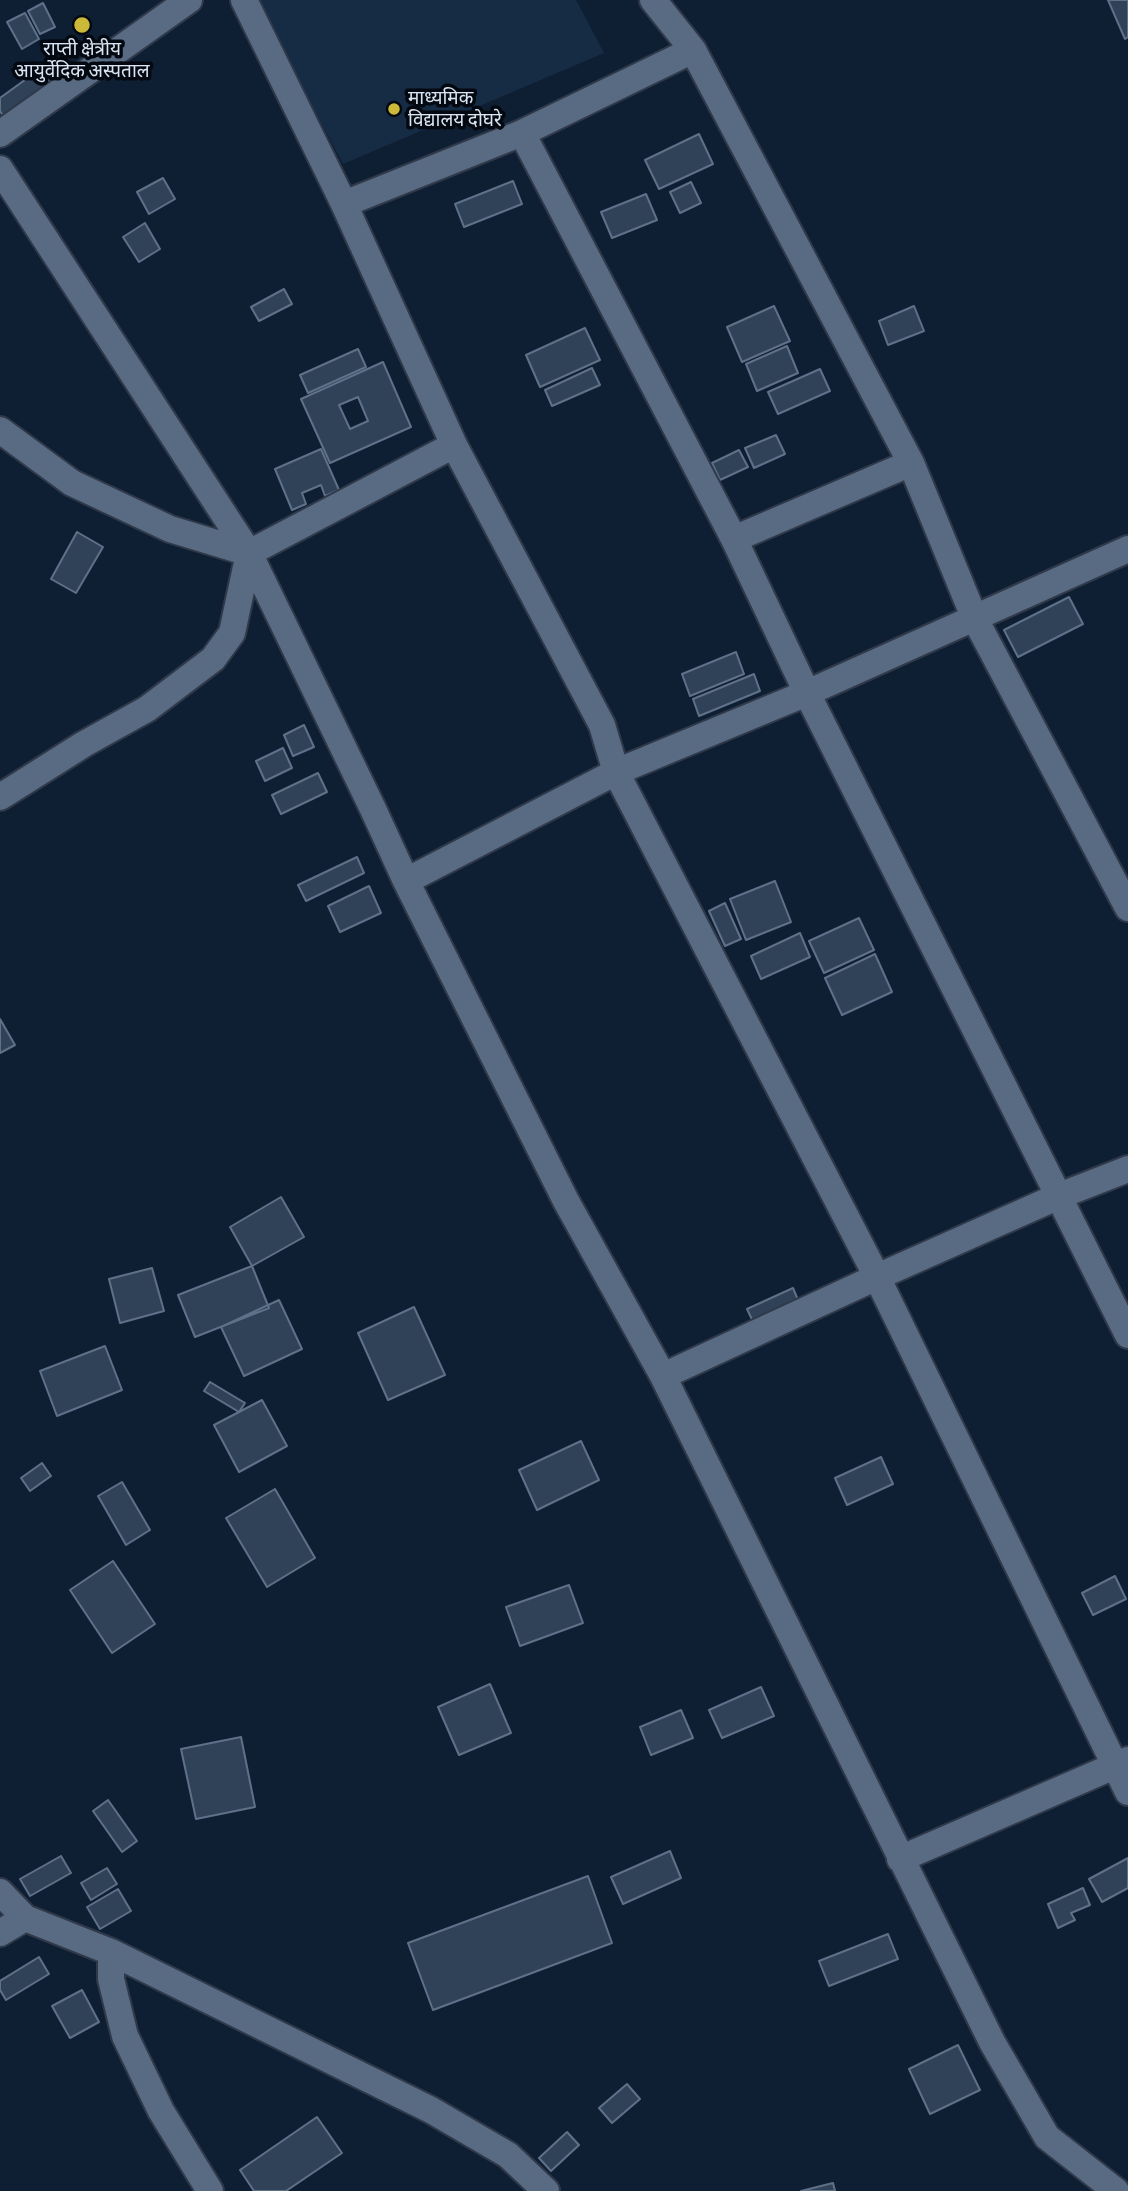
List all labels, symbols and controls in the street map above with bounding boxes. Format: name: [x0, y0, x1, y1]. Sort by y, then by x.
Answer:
marker: राप्ती क्षेत्रीय आयुर्वेदिक अस्पताल: [72, 15, 92, 35]
place label: राप्ती क्षेत्रीय आयुर्वेदिक अस्पताल: [14, 38, 150, 82]
place label: माध्यमिक विद्यालय दोघरे: [408, 87, 502, 131]
marker: माध्यमिक विद्यालय दोघरे: [386, 101, 402, 117]

